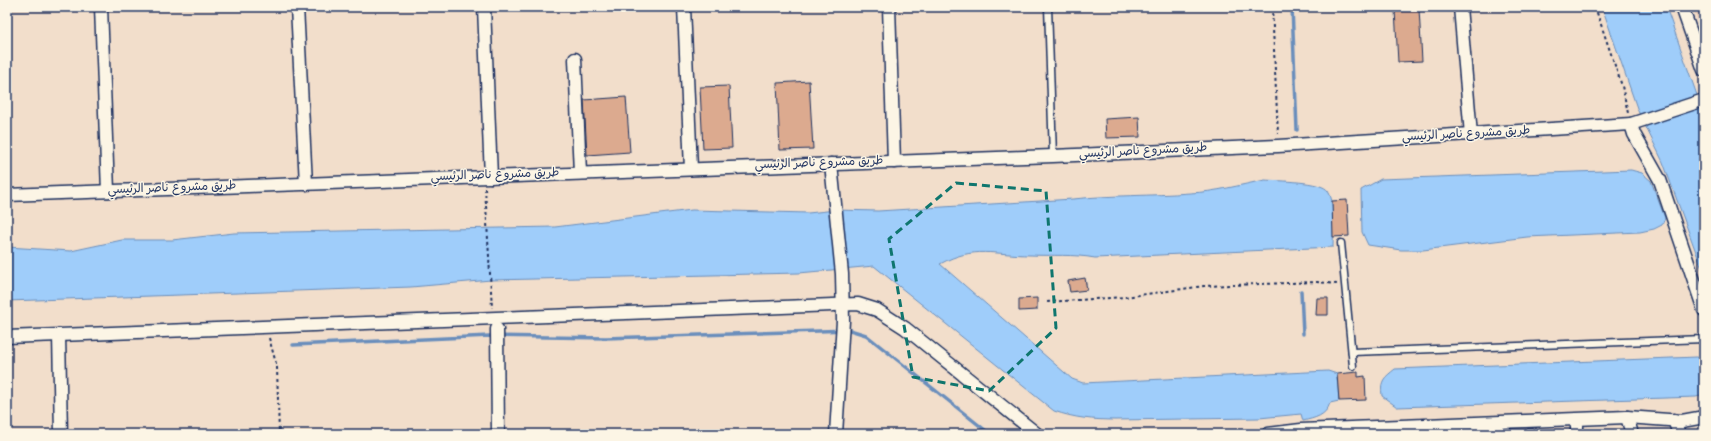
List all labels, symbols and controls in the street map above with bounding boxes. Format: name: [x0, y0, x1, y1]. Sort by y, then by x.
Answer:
street label: طريق مشروع ناصر الرئيسي: [1401, 125, 1531, 147]
street label: طريق مشروع ناصر الرئيسي: [1078, 142, 1208, 164]
street label: طريق مشروع ناصر الرئيسي: [754, 155, 884, 175]
street label: طريق مشروع ناصر الرئيسي: [430, 167, 560, 187]
street label: طريق مشروع ناصر الرئيسي: [107, 180, 237, 200]

